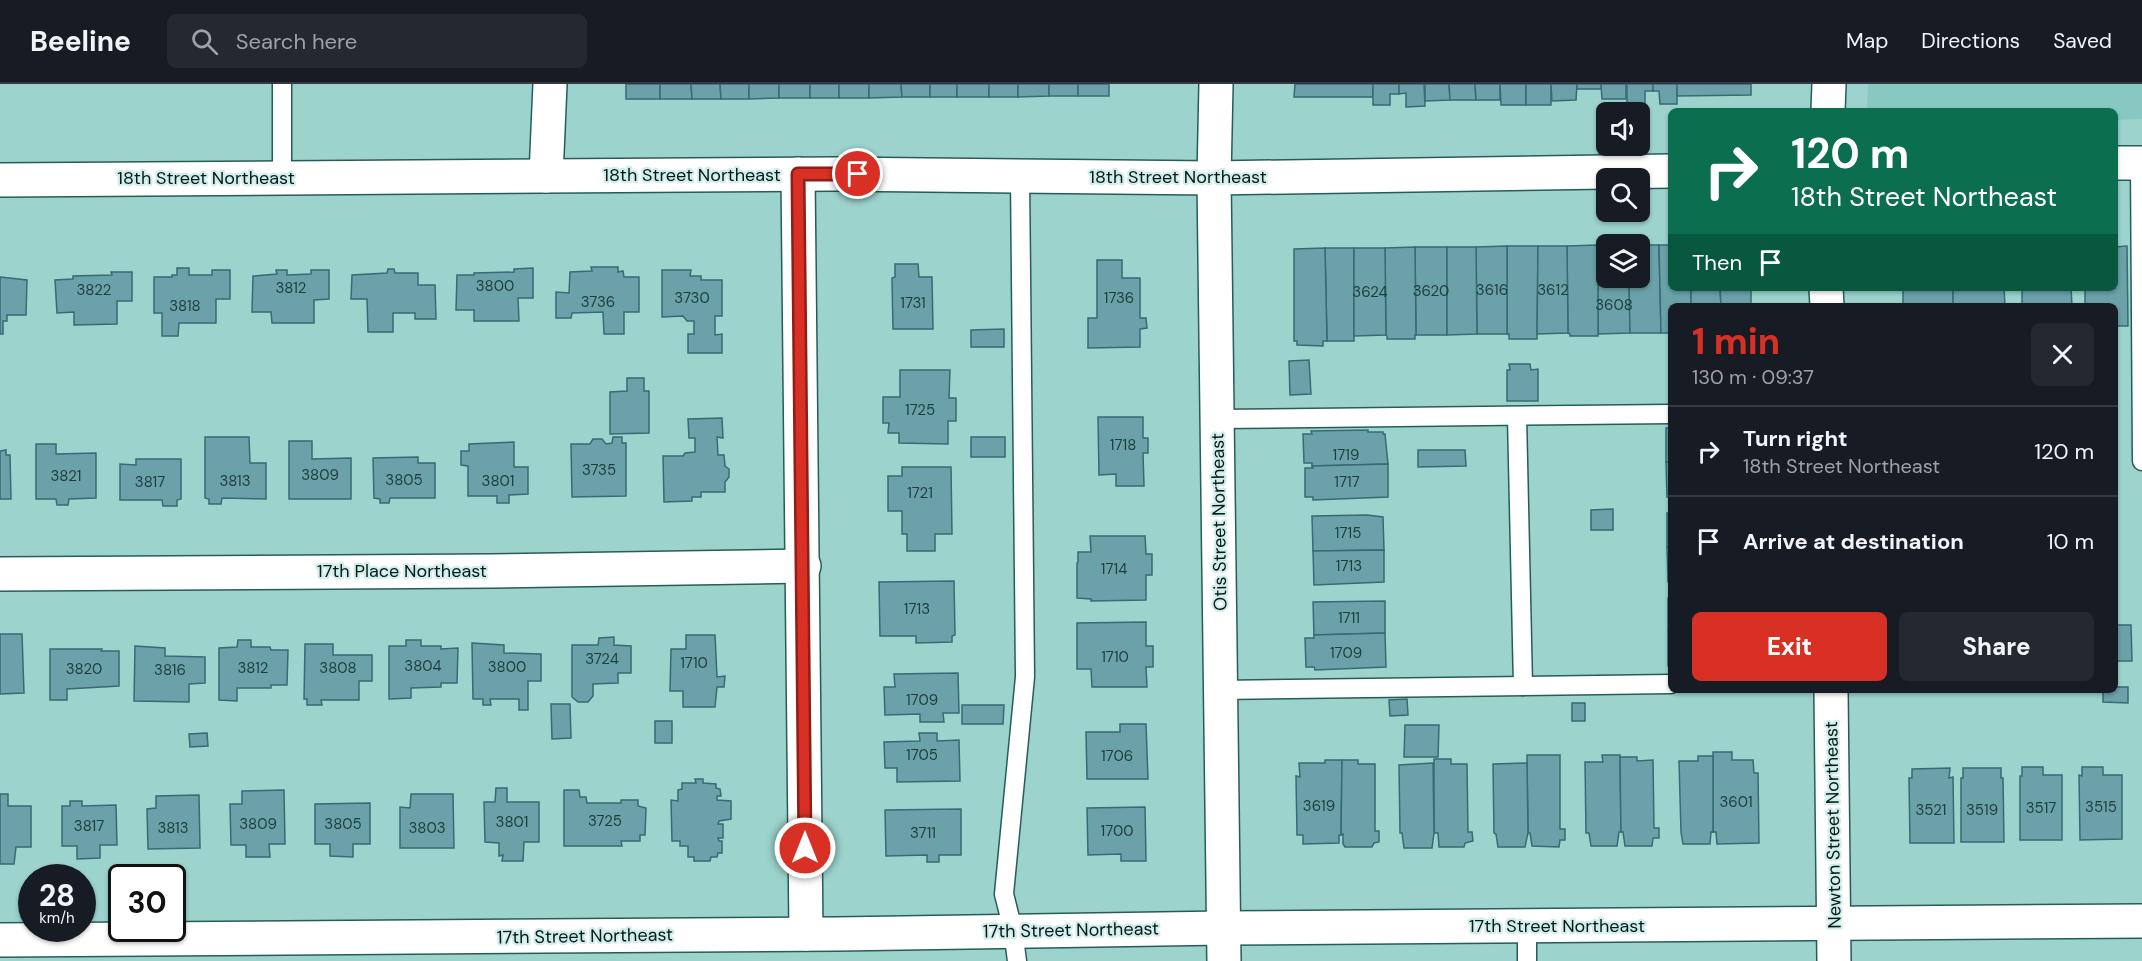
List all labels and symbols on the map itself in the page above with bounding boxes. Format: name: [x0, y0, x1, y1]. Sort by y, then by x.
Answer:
pin: [832, 148, 883, 199]
street label: 18th Street Northeast: [603, 163, 781, 187]
street label: 18th Street Northeast: [1089, 165, 1267, 189]
street label: 18th Street Northeast: [117, 166, 295, 190]
house number: 3800: [476, 276, 514, 296]
house number: 3812: [275, 278, 307, 298]
house number: 3822: [76, 280, 112, 300]
house number: 3616: [1476, 280, 1508, 300]
house number: 3612: [1537, 280, 1569, 300]
house number: 3620: [1413, 281, 1449, 301]
house number: 3624: [1352, 282, 1388, 302]
house number: 3730: [674, 288, 710, 308]
house number: 1736: [1104, 288, 1134, 308]
house number: 3736: [581, 292, 615, 312]
house number: 1731: [900, 293, 926, 313]
house number: 3608: [1595, 295, 1633, 315]
house number: 3818: [169, 296, 201, 316]
house number: 1725: [905, 400, 935, 420]
street label: Otis Street Northeast: [1205, 433, 1233, 611]
house number: 1718: [1110, 435, 1136, 455]
house number: 1719: [1333, 445, 1359, 465]
house number: 3735: [582, 460, 616, 480]
house number: 3809: [301, 465, 339, 485]
house number: 3821: [50, 466, 82, 486]
house number: 3805: [385, 470, 423, 490]
house number: 3813: [219, 471, 251, 491]
house number: 3801: [482, 471, 514, 491]
house number: 3817: [135, 472, 165, 492]
house number: 1717: [1334, 472, 1360, 492]
house number: 1721: [907, 483, 933, 503]
house number: 1715: [1335, 523, 1361, 543]
house number: 1713: [1336, 556, 1362, 576]
street label: 17th Place Northeast: [317, 559, 487, 583]
house number: 1714: [1101, 559, 1127, 579]
house number: 1713: [904, 599, 930, 619]
house number: 1711: [1338, 608, 1360, 628]
house number: 1709: [1330, 643, 1362, 663]
house number: 1710: [1101, 647, 1129, 667]
house number: 3724: [585, 649, 619, 669]
house number: 1710: [680, 653, 708, 673]
house number: 3804: [404, 656, 442, 676]
house number: 3800: [488, 657, 526, 677]
house number: 3812: [237, 658, 269, 678]
house number: 3808: [319, 658, 357, 678]
house number: 3820: [66, 659, 102, 679]
house number: 3816: [154, 660, 186, 680]
house number: 1709: [906, 690, 938, 710]
street label: Newton Street Northeast: [1819, 721, 1847, 929]
house number: 1705: [906, 745, 938, 765]
house number: 1706: [1101, 746, 1133, 766]
house number: 3601: [1719, 792, 1753, 812]
house number: 3619: [1303, 796, 1335, 816]
house number: 3515: [2085, 797, 2117, 817]
house number: 3517: [2026, 798, 2056, 818]
house number: 3521: [1915, 800, 1947, 820]
house number: 3519: [1966, 800, 1998, 820]
house number: 3725: [588, 811, 622, 831]
house number: 3801: [496, 812, 528, 832]
house number: 3809: [239, 814, 277, 834]
house number: 3805: [324, 814, 362, 834]
house number: 3817: [74, 816, 104, 836]
position arrow: [773, 816, 837, 880]
house number: 3813: [157, 818, 189, 838]
house number: 3803: [408, 818, 446, 838]
house number: 1700: [1100, 821, 1134, 841]
house number: 3711: [910, 823, 936, 843]
speed limit sign: 30: [108, 864, 186, 942]
street label: 17th Street Northeast: [1469, 914, 1645, 938]
street label: 17th Street Northeast: [983, 916, 1159, 944]
street label: 17th Street Northeast: [497, 922, 673, 950]

